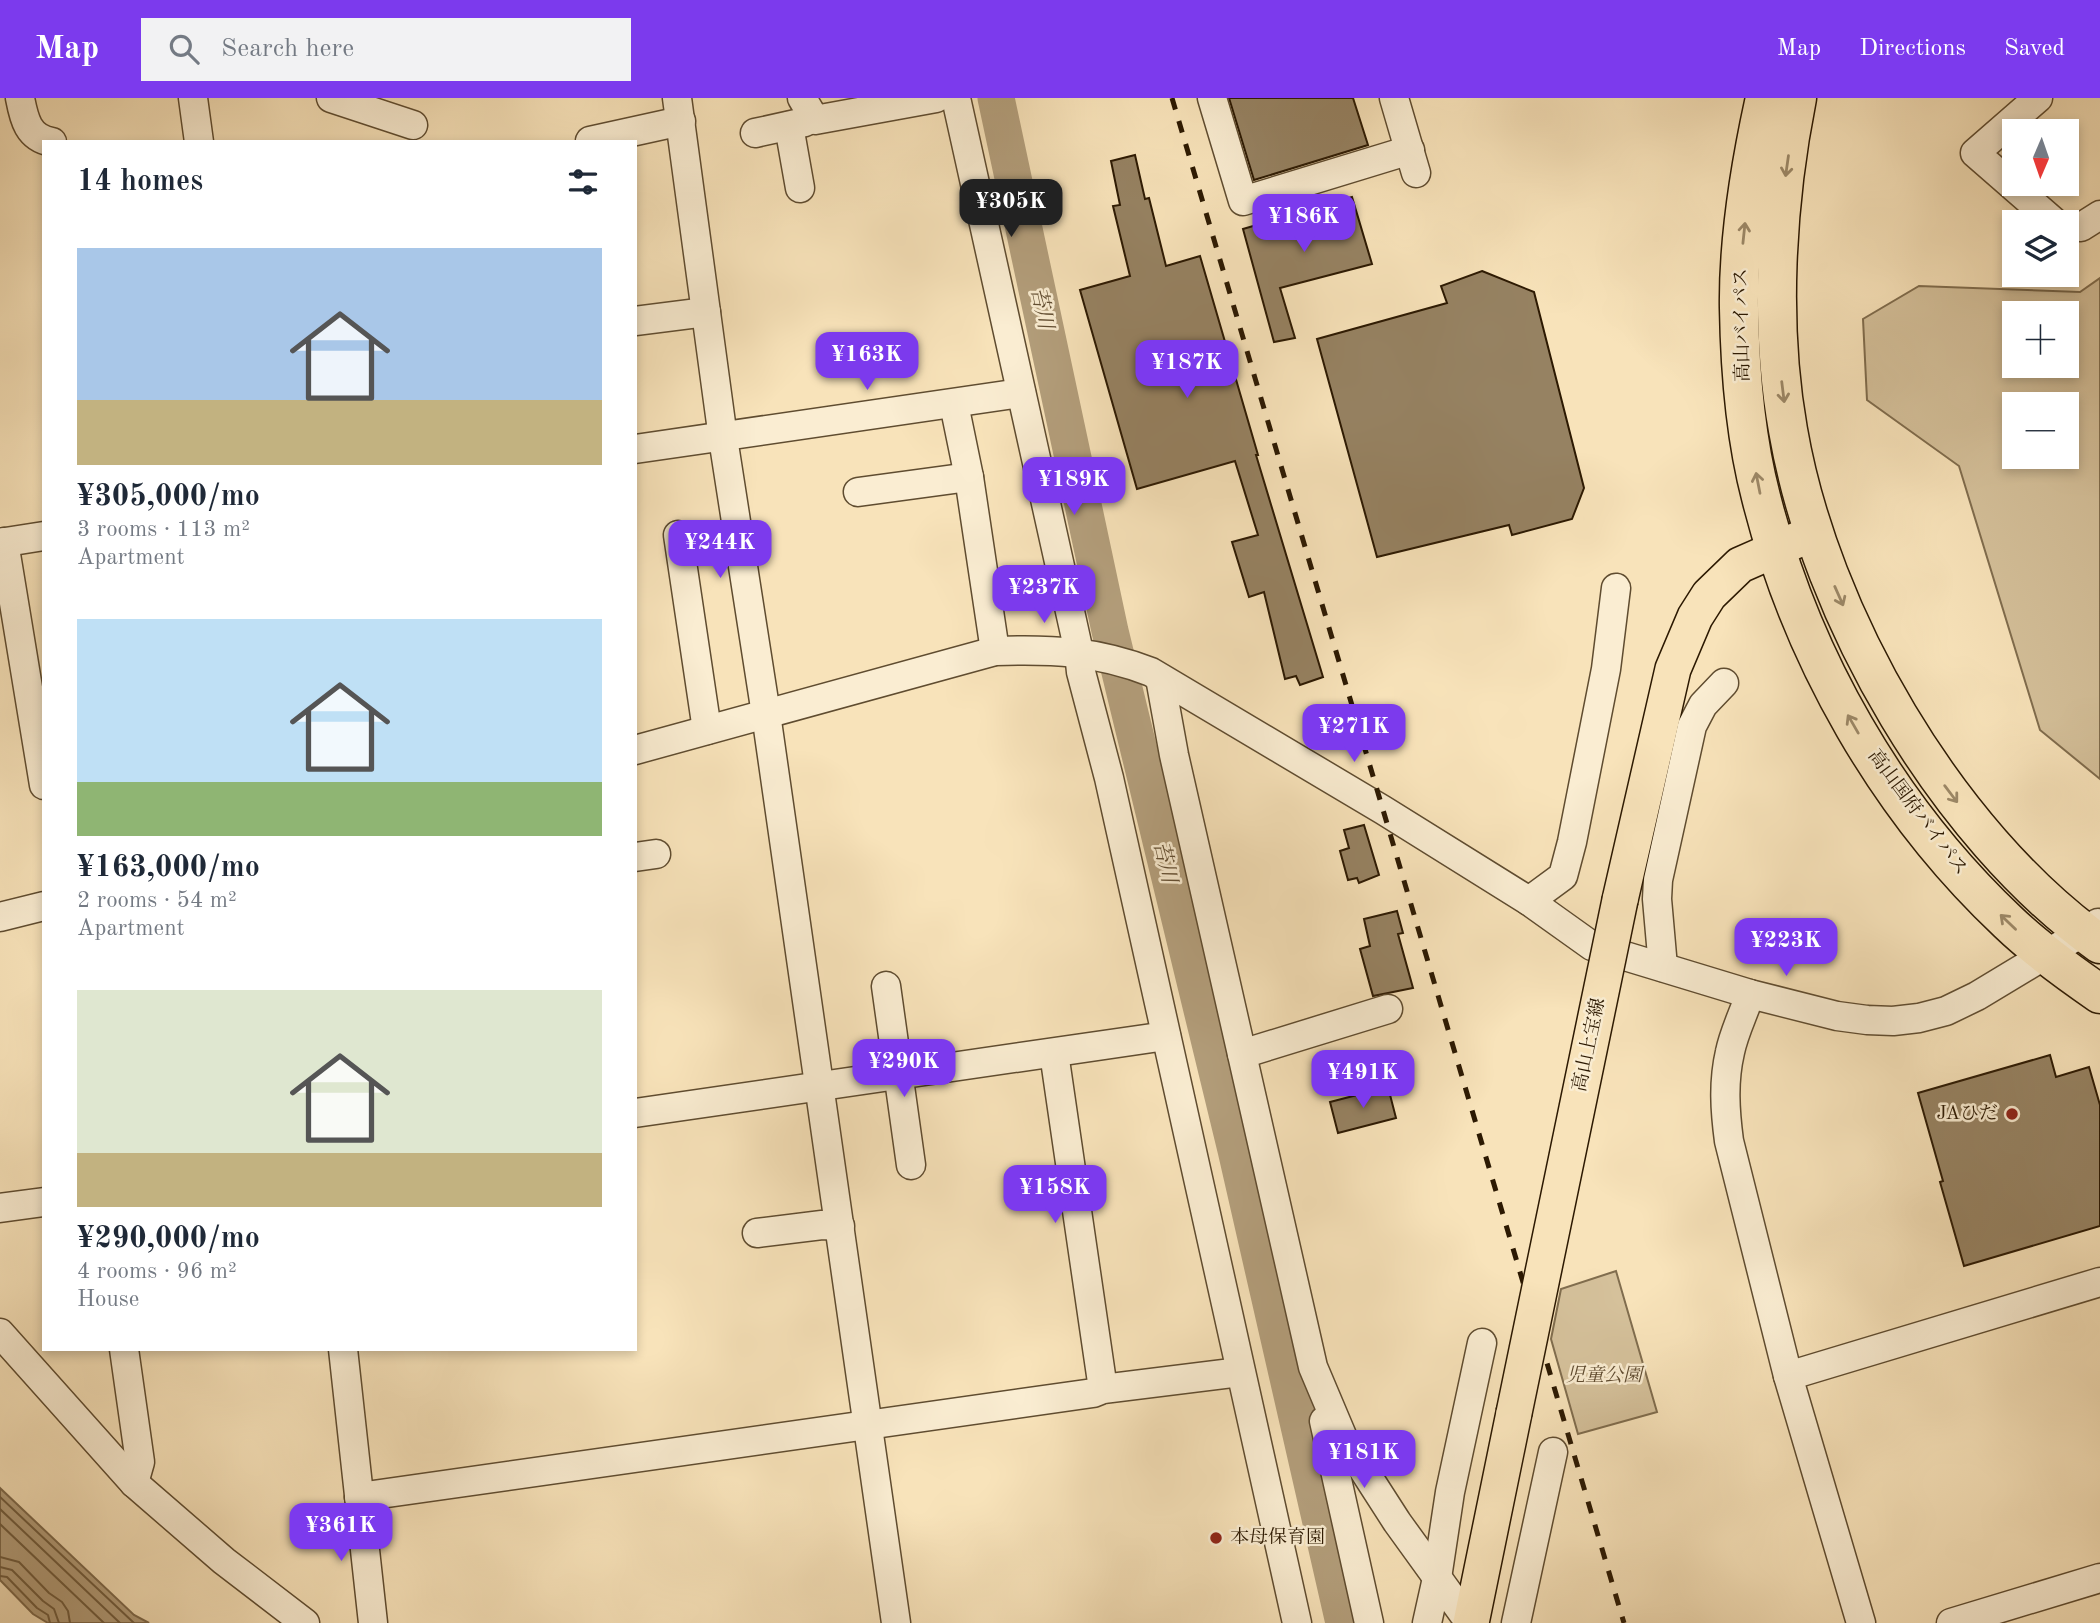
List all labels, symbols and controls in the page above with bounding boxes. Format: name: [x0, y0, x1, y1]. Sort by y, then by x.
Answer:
search box: [141, 18, 631, 81]
icon: search: [165, 30, 203, 68]
text: Map: [35, 33, 99, 66]
text: Search here: [221, 36, 354, 62]
text: Map: [1777, 37, 1821, 61]
text: Directions: [1859, 37, 1966, 61]
text: Saved: [2004, 37, 2065, 61]
north arrow: [2002, 119, 2079, 196]
map controls: [2002, 119, 2079, 469]
one-way arrow: [1781, 154, 1794, 176]
icon: filters: [564, 163, 602, 201]
text: 14 homes: [77, 167, 203, 197]
pin: ¥305K: [962, 180, 1060, 239]
text: ¥305K: [975, 190, 1047, 213]
pin: ¥186K: [1255, 194, 1353, 254]
text: ¥186K: [1268, 205, 1340, 228]
button: layers: [2002, 210, 2079, 287]
one-way arrow: [1737, 222, 1750, 245]
street label: 高山バイパス: [1731, 268, 1753, 382]
water label: 苔川: [1026, 285, 1058, 333]
icon: home: [277, 293, 403, 419]
button: +: [2002, 301, 2079, 378]
pin: ¥163K: [818, 332, 916, 392]
pin: ¥187K: [1138, 341, 1236, 400]
text: ¥163K: [831, 343, 903, 366]
text: ¥187K: [1151, 351, 1223, 374]
one-way arrow: [1776, 381, 1789, 403]
button: −: [2002, 392, 2079, 469]
pin: ¥189K: [1025, 458, 1123, 517]
text: ¥189K: [1038, 468, 1110, 491]
one-way arrow: [1750, 472, 1764, 495]
text: ¥305,000/mo: [77, 482, 260, 512]
text: 3 rooms · 113 m²: [77, 518, 250, 541]
pin: ¥244K: [671, 520, 769, 580]
text: ¥244K: [684, 531, 756, 554]
text: Apartment: [77, 546, 185, 569]
pin: ¥237K: [995, 566, 1093, 625]
text: ¥237K: [1008, 576, 1080, 599]
one-way arrow: [1833, 585, 1846, 606]
icon: home: [277, 664, 403, 790]
pin: ¥271K: [1305, 704, 1403, 764]
one-way arrow: [1846, 714, 1860, 734]
text: ¥271K: [1318, 715, 1390, 738]
street label: 高山国府バイパス: [1864, 746, 1972, 879]
one-way arrow: [1943, 784, 1958, 803]
water label: 苔川: [1149, 839, 1181, 887]
text: ¥163,000/mo: [77, 853, 260, 883]
text: 2 rooms · 54 m²: [77, 889, 237, 912]
one-way arrow: [2000, 913, 2017, 930]
text: Apartment: [77, 917, 185, 940]
pin: ¥223K: [1737, 918, 1835, 978]
text: ¥223K: [1750, 929, 1822, 952]
street label: 高山上宝線: [1569, 996, 1609, 1093]
icon: home: [277, 1035, 403, 1161]
pin: ¥290K: [855, 1040, 953, 1099]
text: ¥290K: [868, 1050, 940, 1073]
pin: ¥491K: [1314, 1051, 1412, 1110]
text: ¥491K: [1327, 1061, 1399, 1084]
place label: JAひだ: [1936, 1104, 1998, 1124]
marker: JAひだ: [2004, 1106, 2020, 1122]
pin: ¥158K: [1006, 1166, 1104, 1225]
text: ¥158K: [1019, 1176, 1091, 1199]
text: ¥290,000/mo: [77, 1224, 260, 1254]
text: 4 rooms · 96 m²: [77, 1260, 237, 1283]
text: House: [77, 1288, 139, 1311]
park label: 児童公園: [1566, 1365, 1645, 1386]
pin: ¥181K: [1315, 1430, 1413, 1490]
text: ¥181K: [1328, 1441, 1400, 1464]
pin: ¥361K: [292, 1504, 390, 1563]
text: ¥361K: [305, 1514, 377, 1537]
place label: 本母保育園: [1230, 1526, 1325, 1548]
marker: 本母保育園: [1208, 1530, 1224, 1546]

